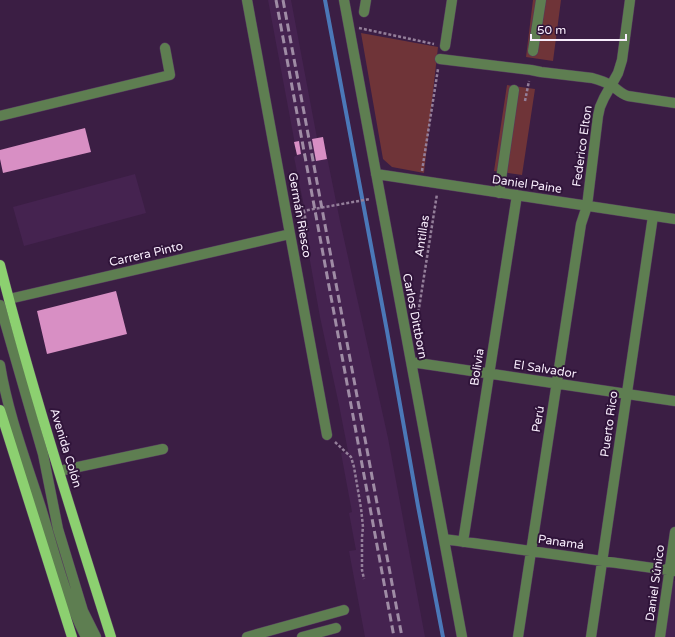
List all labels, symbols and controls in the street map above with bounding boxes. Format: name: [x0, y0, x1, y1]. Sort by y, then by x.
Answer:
scale bar: [531, 16, 626, 42]
text: 50 m: [537, 23, 566, 37]
street label: Federico Elton: [569, 104, 595, 188]
street label: Germán Riesco: [286, 171, 314, 259]
street label: Daniel Paine: [491, 172, 563, 196]
street label: Antillas: [412, 214, 432, 258]
street label: Carrera Pinto: [108, 239, 184, 269]
street label: Carlos Dittborn: [400, 272, 430, 360]
street label: Bolivia: [467, 347, 487, 387]
street label: El Salvador: [513, 357, 578, 381]
street label: Puerto Rico: [597, 390, 621, 458]
street label: Perú: [529, 405, 547, 433]
street label: Avenida Colón: [47, 407, 85, 489]
street label: Panamá: [537, 532, 585, 552]
street label: Daniel Súnico: [643, 544, 667, 622]

